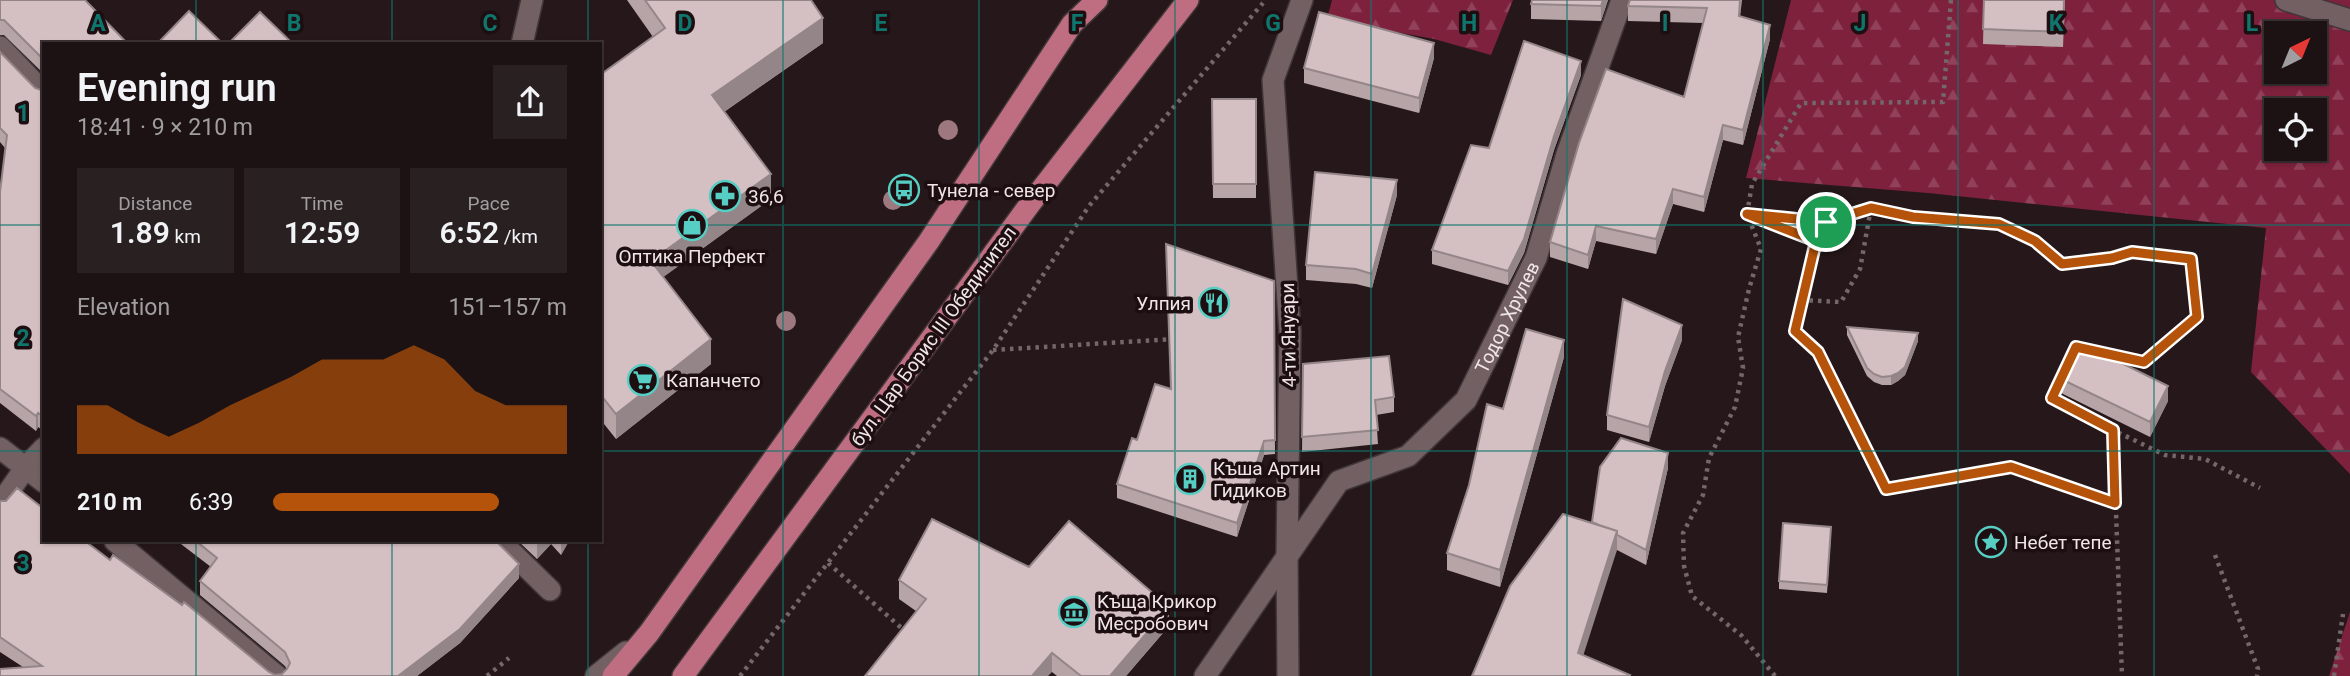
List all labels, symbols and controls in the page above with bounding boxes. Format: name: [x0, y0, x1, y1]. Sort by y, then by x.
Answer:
text: A: [90, 10, 106, 37]
text: B: [287, 10, 301, 37]
text: C: [482, 10, 498, 37]
text: D: [678, 10, 692, 37]
text: E: [875, 10, 888, 37]
text: F: [1071, 10, 1084, 37]
text: G: [1265, 10, 1281, 37]
text: H: [1461, 10, 1477, 37]
text: I: [1662, 10, 1668, 37]
text: J: [1854, 10, 1866, 37]
text: K: [2049, 10, 2064, 37]
text: L: [2246, 10, 2258, 37]
north arrow: [2264, 21, 2328, 84]
map controls: [2264, 21, 2327, 161]
button: share: [493, 65, 567, 139]
text: Evening run: [77, 66, 277, 110]
button: locate: [2264, 98, 2327, 161]
text: 1: [16, 100, 30, 127]
text: 18:41 · 9 × 210 m: [77, 114, 253, 141]
bus stop icon: Тунела - север: [887, 173, 921, 207]
pharmacy icon: 36,6: [708, 179, 742, 213]
place label: Тунела - север: [927, 179, 1055, 202]
place label: 36,6: [748, 185, 784, 208]
text: Distance: [118, 192, 192, 215]
text: Time: [301, 192, 343, 215]
text: Pace: [468, 192, 510, 215]
pin: [1796, 192, 1856, 252]
icon: arrive: [1807, 203, 1845, 241]
shop icon: Оптика Перфект: [675, 208, 709, 242]
text: 1.89: [110, 215, 170, 250]
text: 12:59: [284, 215, 360, 250]
text: 6:52: [439, 215, 499, 250]
street label: бул. Цар Борис III Обединител: [846, 222, 1021, 451]
text: km: [170, 225, 201, 248]
text: /km: [499, 225, 538, 248]
place label: Оптика Перфект: [618, 245, 766, 268]
street label: Тодор Хрулев: [1470, 258, 1544, 377]
street label: 4-ти Януари: [1276, 282, 1301, 387]
restaurant icon: Улпия: [1197, 286, 1231, 320]
place label: Улпия: [1136, 292, 1191, 315]
text: Elevation: [77, 294, 170, 321]
text: 151–157 m: [448, 294, 567, 321]
text: 2: [16, 325, 30, 352]
supermarket icon: Капанчето: [626, 363, 660, 397]
place label: Капанчето: [666, 369, 761, 392]
place label: Къша Артин Гидиков: [1213, 457, 1321, 502]
building icon: Къша Артин Гидиков: [1173, 462, 1207, 496]
text: 210 m: [77, 489, 142, 516]
text: 6:39: [189, 489, 233, 516]
place icon: Небет тепе: [1974, 525, 2008, 559]
place label: Небет тепе: [2014, 531, 2111, 554]
text: 3: [16, 550, 30, 577]
place label: Kъща Крикор Месробович: [1097, 590, 1217, 635]
museum icon: Kъща Крикор Месробович: [1057, 595, 1091, 629]

